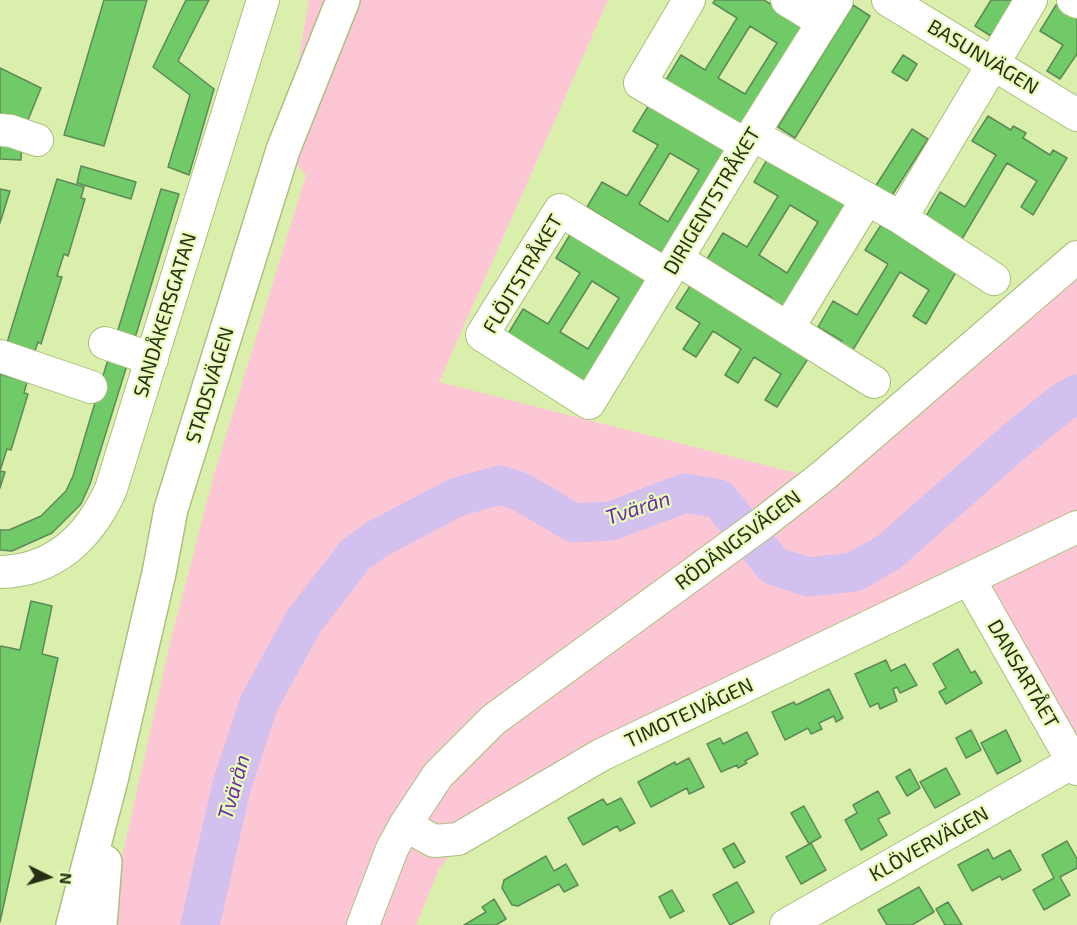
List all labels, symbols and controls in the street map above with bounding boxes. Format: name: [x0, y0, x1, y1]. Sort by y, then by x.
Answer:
street label: BASUNVÄGEN: [923, 14, 1043, 100]
street label: DIRIGENTSTRÅKET: [659, 123, 765, 279]
street label: FLÖJTSTRÅKET: [478, 210, 568, 338]
street label: SANDÅKERSGATAN: [129, 230, 201, 400]
street label: STADSVÄGEN: [181, 324, 239, 446]
street label: RÖDÄNGSVÄGEN: [670, 485, 806, 595]
water label: Tvärån: [603, 486, 673, 530]
street label: DANSARTÅET: [982, 616, 1064, 732]
street label: TIMOTEJVÄGEN: [621, 673, 757, 753]
water label: Tvärån: [213, 752, 255, 822]
street label: KLÖVERVÄGEN: [865, 801, 993, 887]
north arrow: [18, 847, 78, 907]
text: N: [56, 872, 76, 885]

